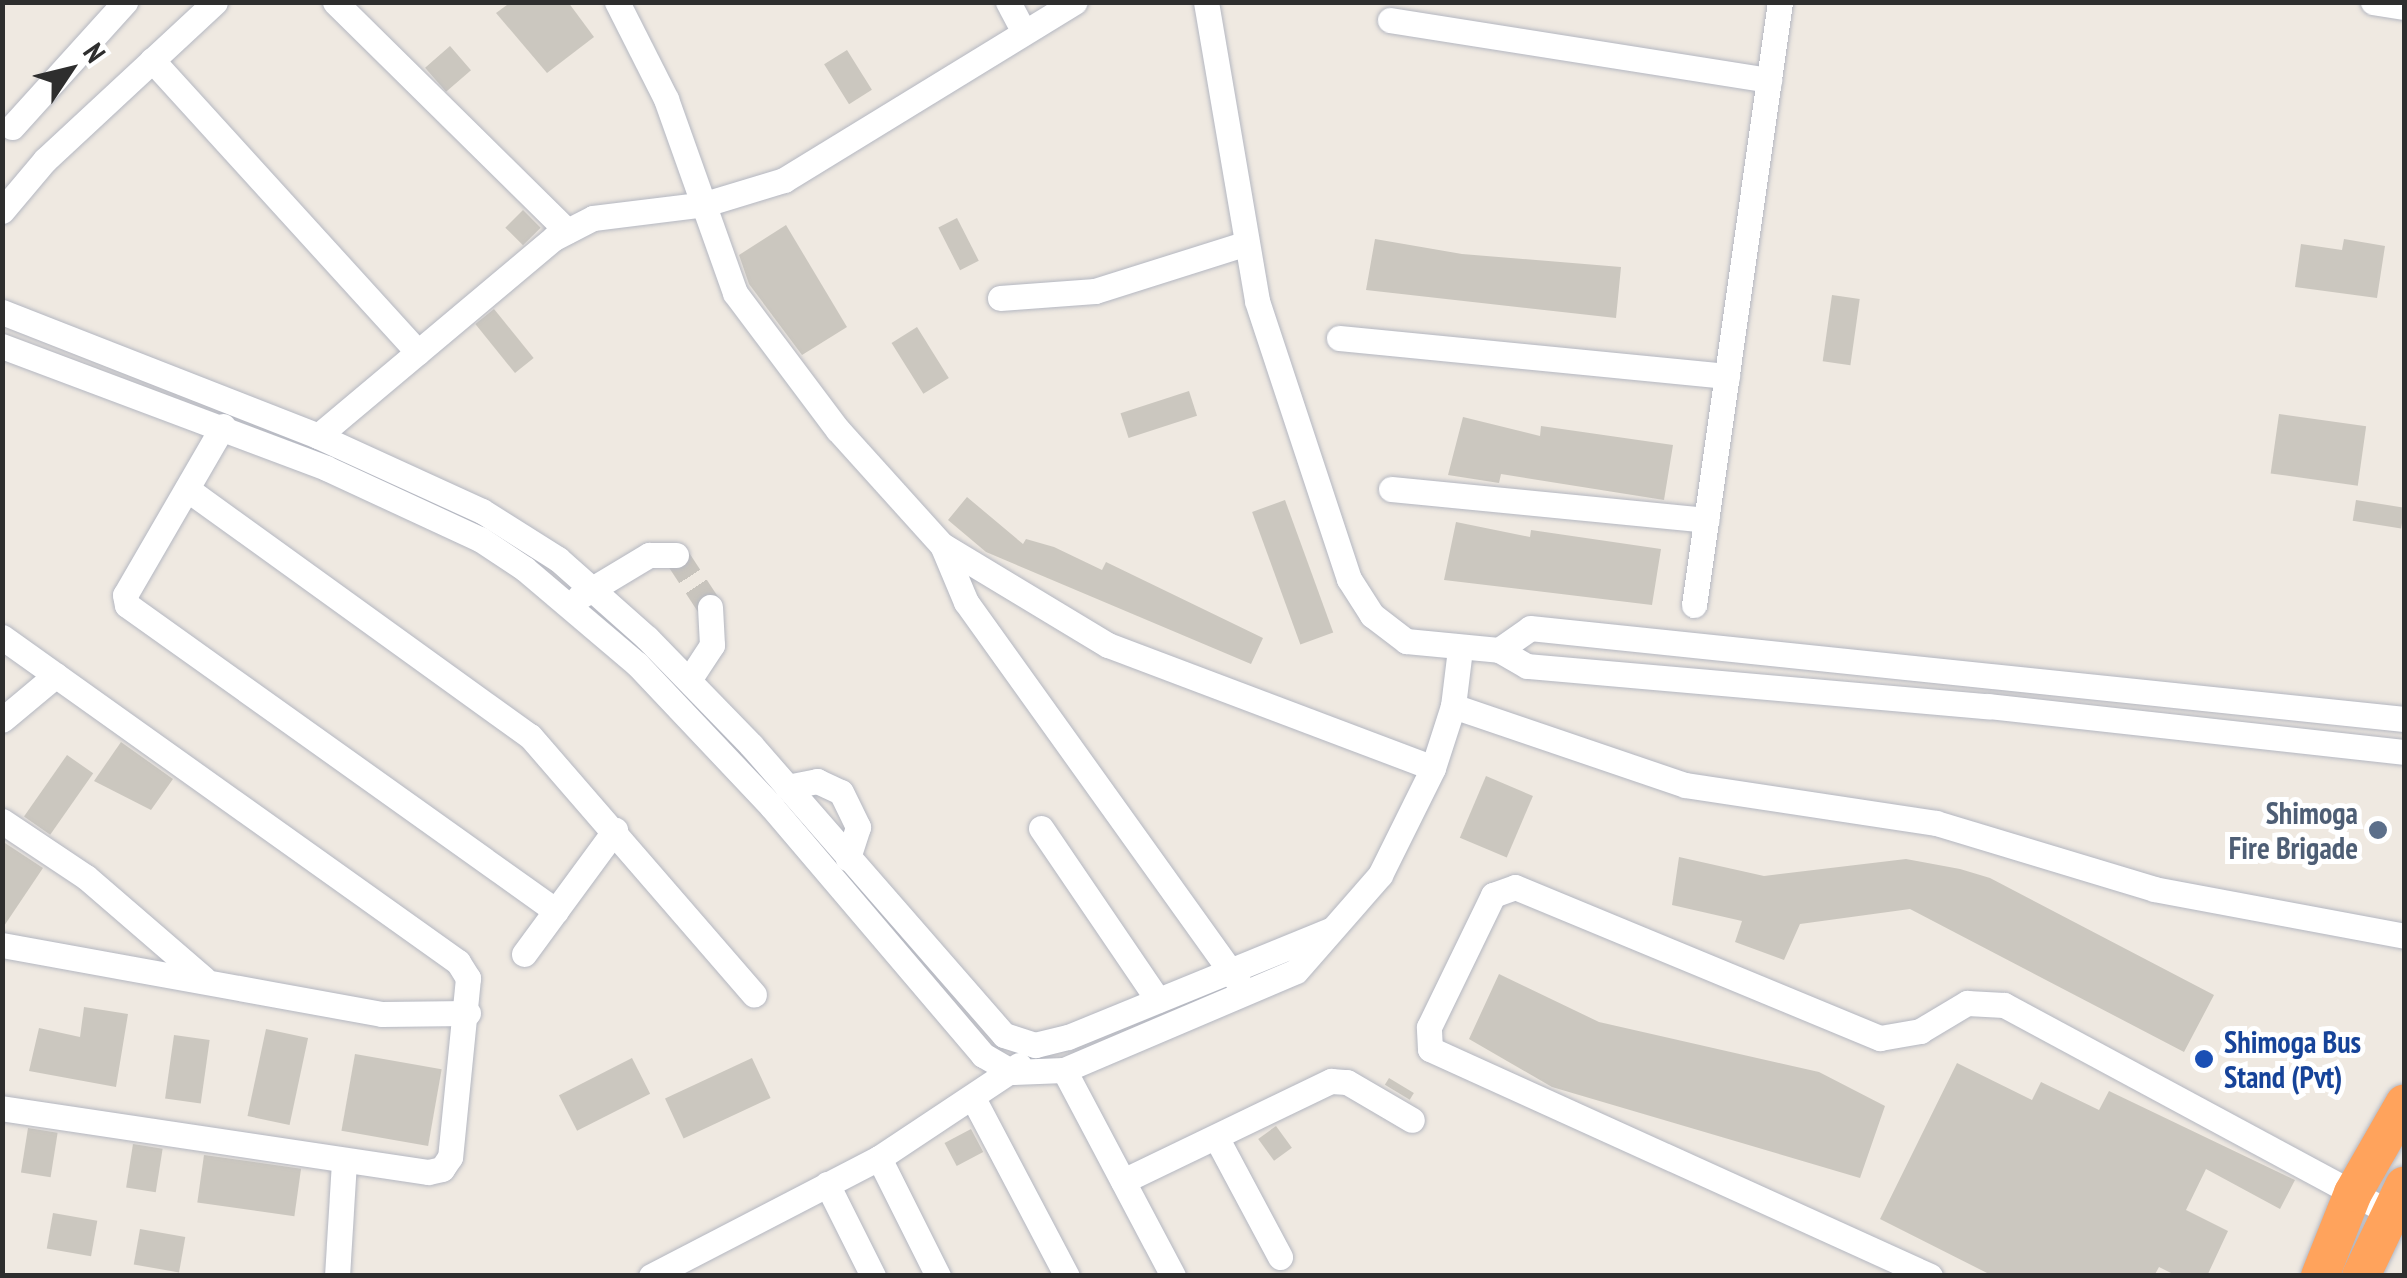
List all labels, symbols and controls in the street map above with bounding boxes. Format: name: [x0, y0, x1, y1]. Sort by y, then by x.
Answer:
north arrow: [20, 20, 120, 120]
text: N: [75, 36, 114, 69]
place label: Shimoga Fire Brigade: [2229, 795, 2358, 866]
marker: Shimoga Fire Brigade: [2367, 819, 2389, 841]
place label: Shimoga Bus Stand (Pvt): [2224, 1024, 2361, 1094]
marker: Shimoga Bus Stand (Pvt): [2193, 1048, 2215, 1070]

